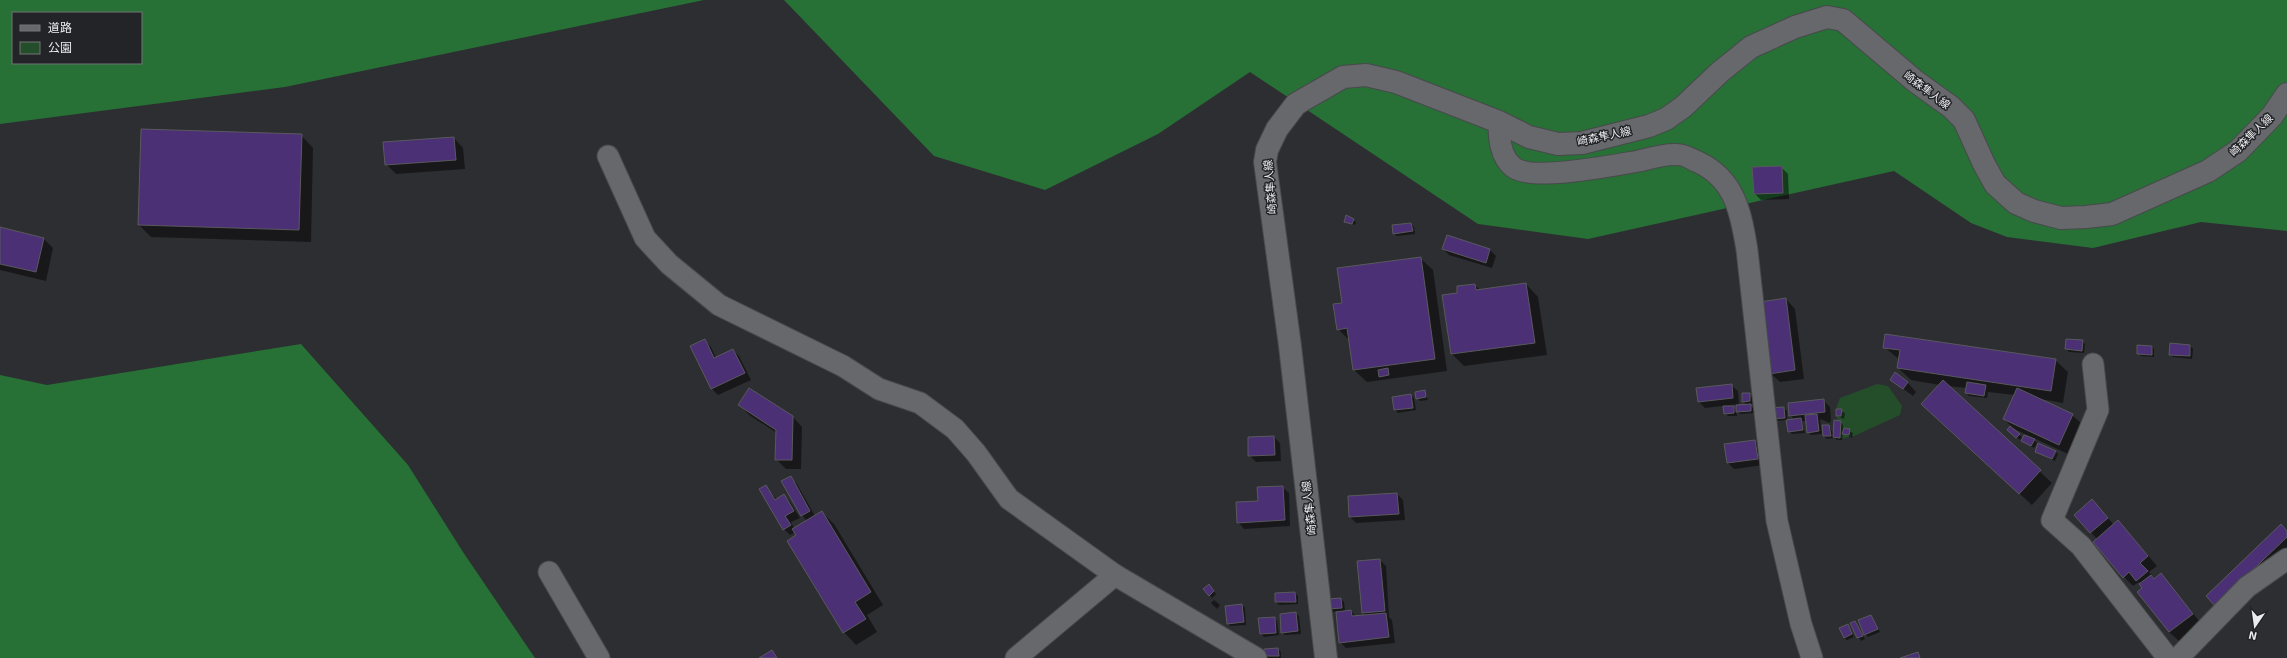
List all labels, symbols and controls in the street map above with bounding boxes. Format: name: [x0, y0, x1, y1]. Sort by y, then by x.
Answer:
legend: [12, 12, 142, 64]
text: 道路: [48, 20, 72, 34]
text: 公園: [48, 40, 72, 54]
street label: 崎森隼人線: [1901, 68, 1953, 111]
street label: 崎森隼人線: [2226, 111, 2275, 158]
street label: 崎森隼人線: [1576, 123, 1632, 148]
street label: 崎森隼人線: [1261, 159, 1278, 215]
street label: 崎森隼人線: [1299, 480, 1318, 536]
north arrow: [2235, 606, 2275, 646]
text: N: [2247, 629, 2258, 643]

